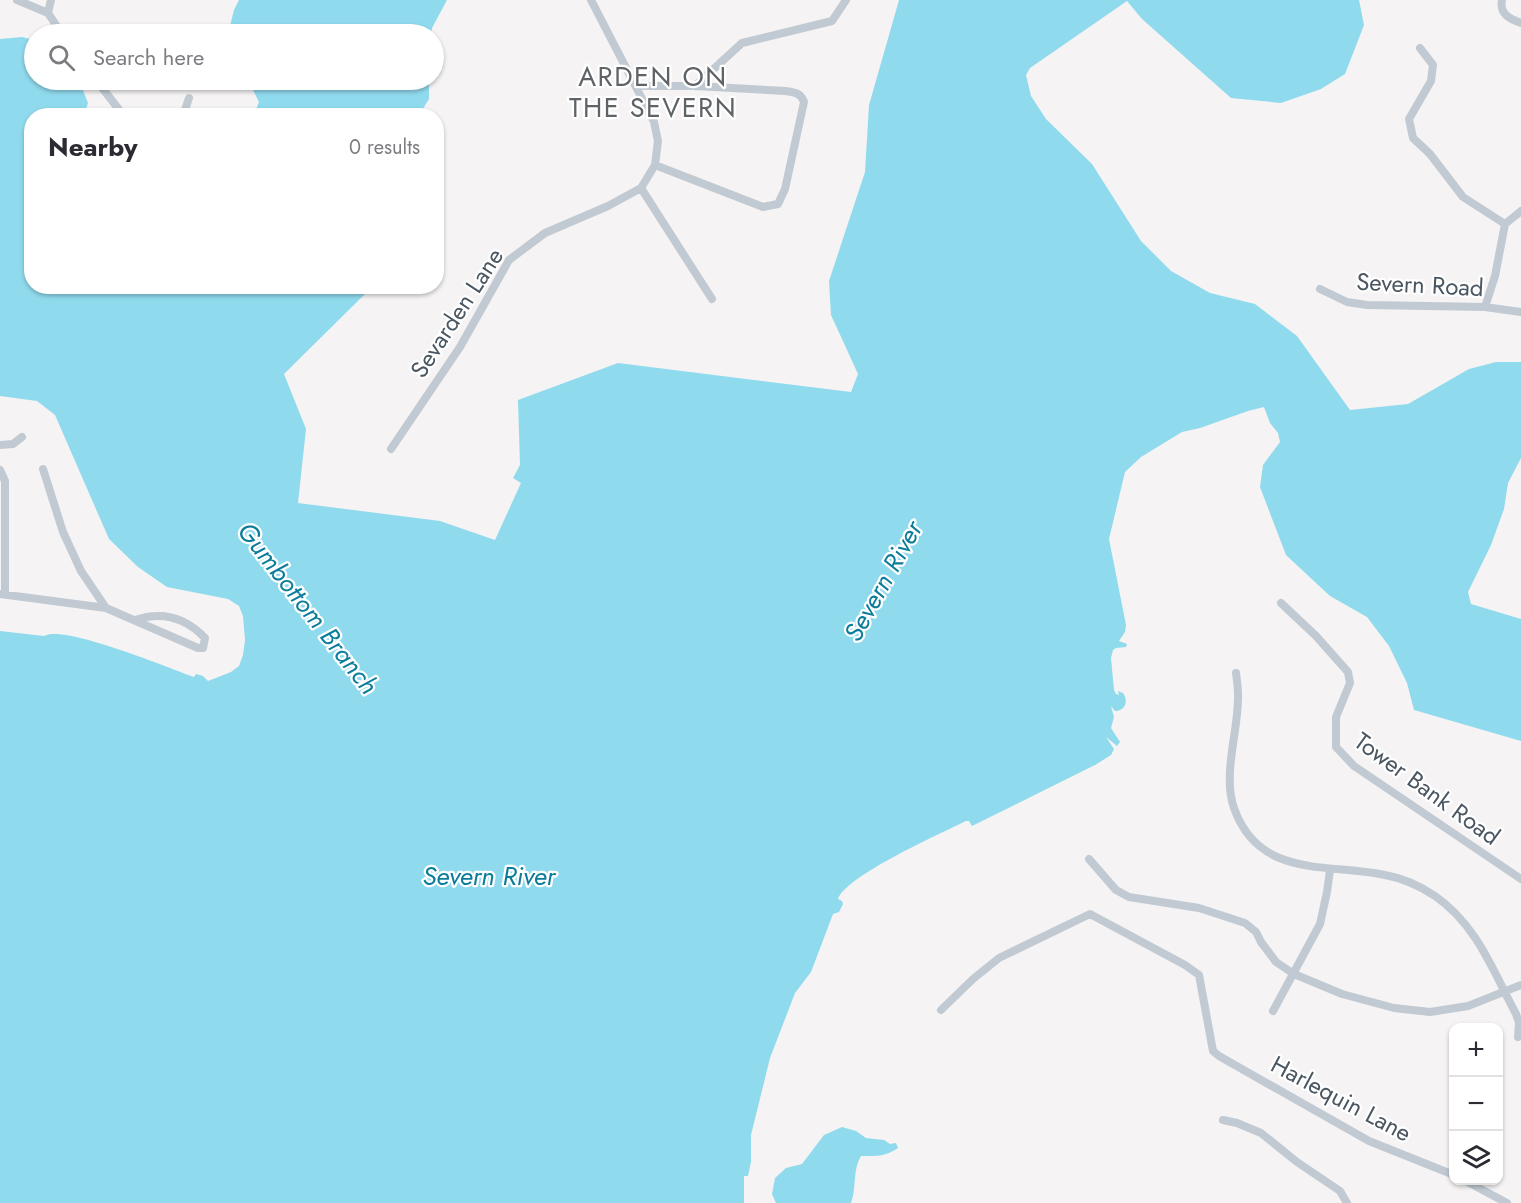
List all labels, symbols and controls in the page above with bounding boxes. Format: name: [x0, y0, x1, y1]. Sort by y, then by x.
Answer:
search box: [24, 24, 444, 90]
icon: search: [45, 41, 78, 74]
text: Search here: [93, 41, 204, 73]
district label: ARDEN ON THE SEVERN: [569, 57, 737, 127]
text: Nearby: [48, 128, 137, 166]
text: 0 results: [349, 133, 420, 162]
street label: Sevarden Lane: [401, 241, 512, 385]
street label: Severn Road: [1355, 264, 1485, 305]
water label: Severn River: [834, 512, 932, 648]
water label: Gumbottom Branch: [228, 514, 388, 702]
street label: Tower Bank Road: [1347, 724, 1507, 853]
water label: Severn River: [423, 857, 557, 895]
map controls: [1449, 1023, 1503, 1185]
button: +: [1449, 1023, 1503, 1077]
street label: Harlequin Lane: [1265, 1047, 1418, 1150]
button: −: [1449, 1077, 1503, 1131]
button: layers: [1449, 1131, 1503, 1185]

